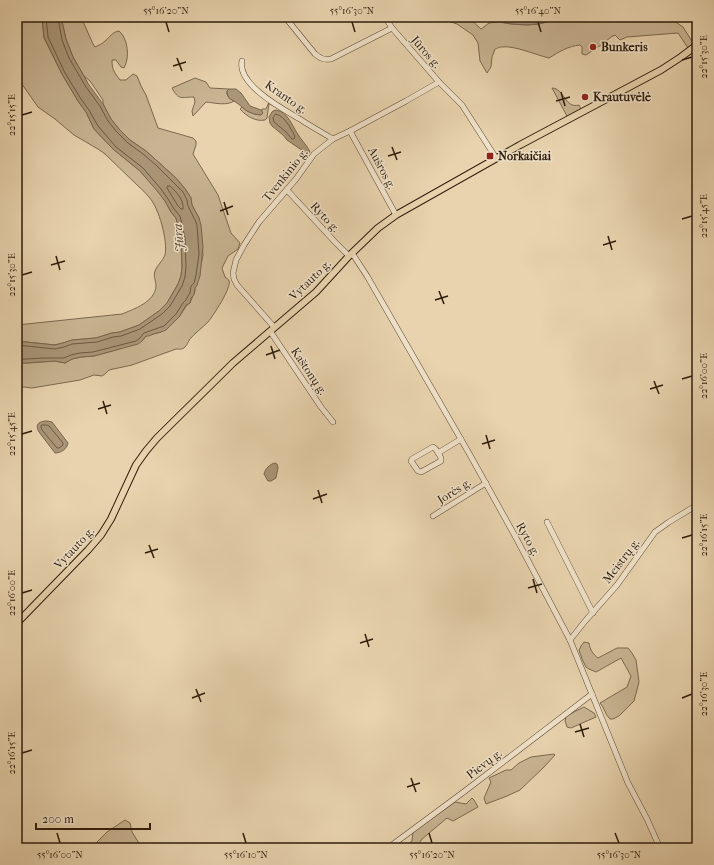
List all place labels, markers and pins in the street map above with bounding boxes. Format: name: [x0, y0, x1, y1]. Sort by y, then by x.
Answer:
place label: Bunkeris: [601, 40, 648, 54]
marker: Bunkeris: [588, 42, 598, 52]
place label: Krautuvėlė: [593, 90, 651, 104]
marker: Krautuvėlė: [580, 92, 590, 102]
place label: Norkaičiai: [498, 149, 551, 163]
marker: Norkaičiai: [485, 151, 495, 161]

